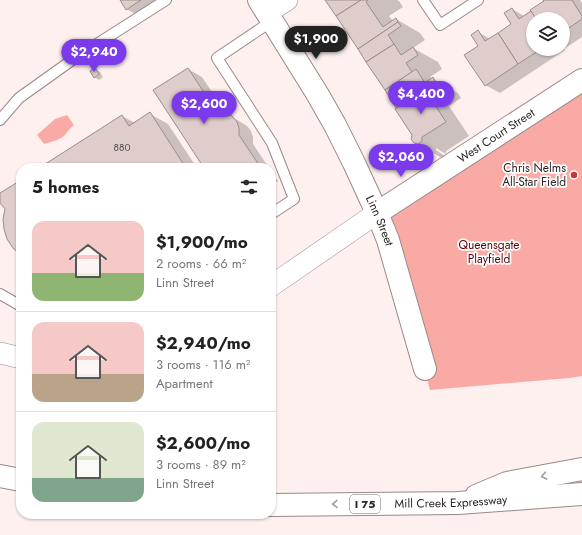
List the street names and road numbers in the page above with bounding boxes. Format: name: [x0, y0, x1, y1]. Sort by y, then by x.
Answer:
street label: West Court Street: [454, 104, 538, 167]
street label: Linn Street: [361, 192, 398, 248]
street label: Mill Creek Expressway: [394, 490, 509, 513]
road number: I 75: [350, 495, 380, 513]

